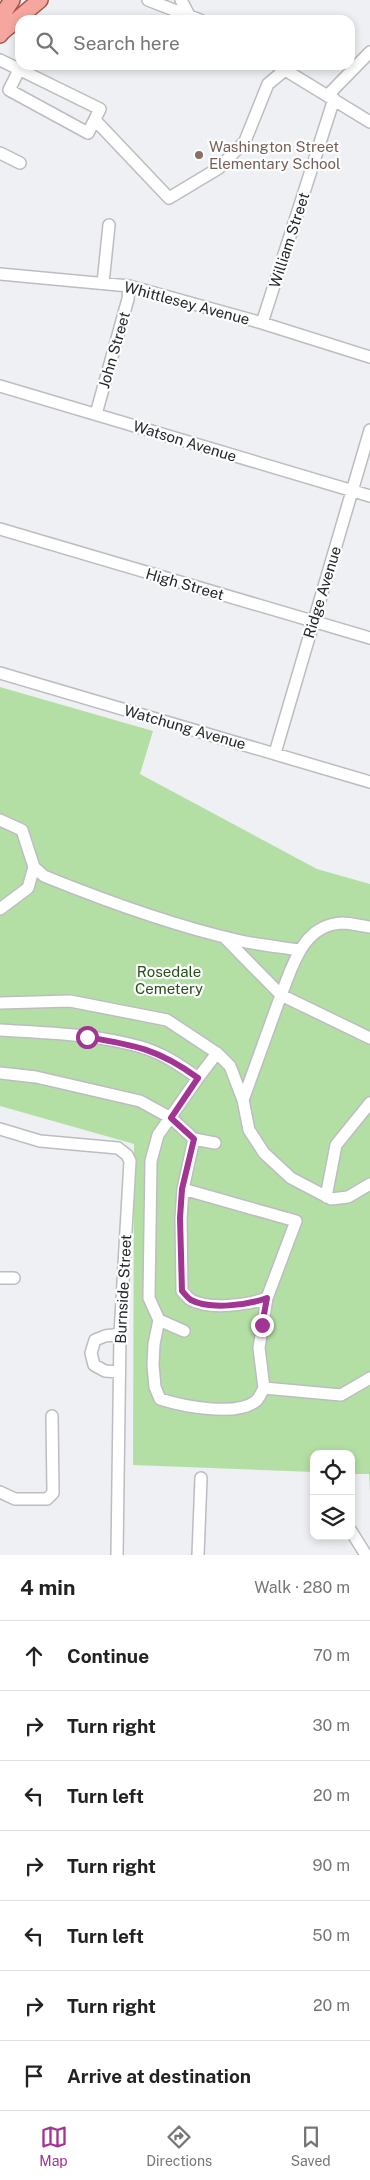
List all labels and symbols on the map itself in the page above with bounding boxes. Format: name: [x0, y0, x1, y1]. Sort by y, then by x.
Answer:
place label: Washington Street Elementary School: [209, 138, 341, 172]
marker: Washington Street Elementary School: [193, 149, 205, 161]
street label: William Street: [266, 190, 312, 290]
street label: Whittlesey Avenue: [122, 278, 252, 328]
street label: John Street: [95, 309, 133, 390]
street label: Watson Avenue: [131, 417, 239, 465]
street label: Ridge Avenue: [300, 544, 344, 640]
street label: High Street: [144, 565, 226, 603]
street label: Watchung Avenue: [122, 701, 248, 753]
park label: Rosedale Cemetery: [135, 963, 203, 997]
route start: [76, 1026, 99, 1049]
street label: Burnside Street: [112, 1234, 134, 1344]
route end: [251, 1314, 274, 1337]

